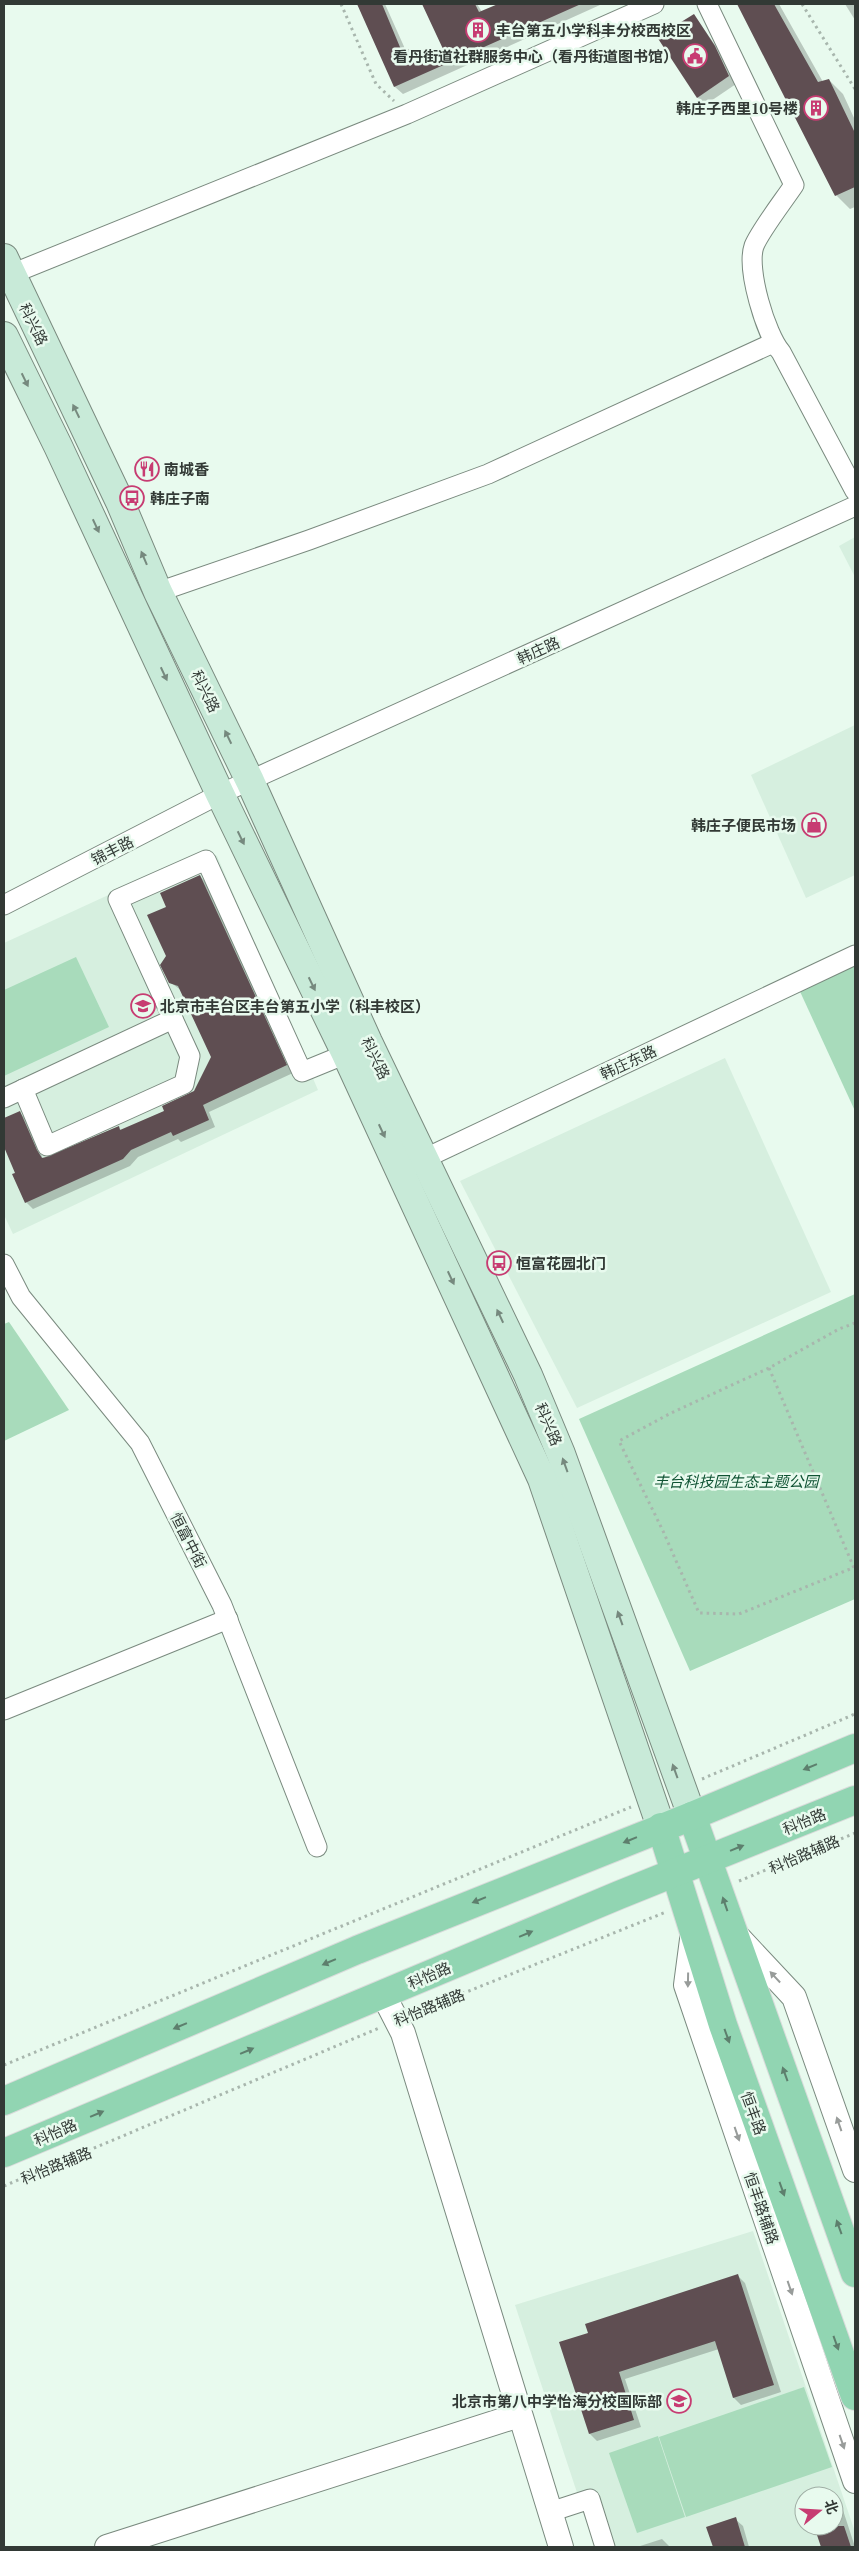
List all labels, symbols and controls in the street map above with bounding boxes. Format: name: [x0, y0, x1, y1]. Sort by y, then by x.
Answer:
building icon: 丰台第五小学科丰分校西校区: [465, 17, 491, 43]
place label: 丰台第五小学科丰分校西校区: [496, 20, 691, 40]
public building icon: 看丹街道社群服务中心（看丹街道图书馆）: [682, 43, 708, 69]
place label: 看丹街道社群服务中心（看丹街道图书馆）: [393, 46, 678, 66]
building icon: 韩庄子西里10号楼: [803, 95, 829, 121]
place label: 韩庄子西里10号楼: [676, 98, 798, 118]
street label: 科兴路: [15, 299, 53, 349]
one-way arrow: [22, 373, 30, 387]
one-way arrow: [72, 404, 80, 418]
restaurant icon: 南城香: [134, 456, 160, 482]
place label: 南城香: [164, 459, 209, 479]
bus stop icon: 韩庄子南: [119, 485, 145, 511]
place label: 韩庄子南: [150, 488, 210, 508]
one-way arrow: [92, 519, 100, 533]
one-way arrow: [140, 551, 147, 566]
street label: 韩庄路: [513, 632, 563, 668]
street label: 科兴路: [187, 666, 225, 716]
one-way arrow: [161, 667, 169, 681]
one-way arrow: [224, 730, 232, 744]
shop icon: 韩庄子便民市场: [801, 812, 827, 838]
place label: 韩庄子便民市场: [691, 815, 796, 835]
street label: 锦丰路: [87, 831, 137, 869]
one-way arrow: [238, 831, 246, 845]
one-way arrow: [309, 977, 317, 991]
school or university icon: 北京市丰台区丰台第五小学（科丰校区）: [130, 993, 156, 1019]
place label: 北京市丰台区丰台第五小学（科丰校区）: [160, 996, 430, 1016]
street label: 科兴路: [357, 1033, 395, 1083]
street label: 韩庄东路: [597, 1040, 659, 1084]
one-way arrow: [378, 1124, 386, 1138]
bus stop icon: 恒富花园北门: [486, 1250, 512, 1276]
place label: 恒富花园北门: [516, 1253, 606, 1273]
one-way arrow: [447, 1271, 455, 1285]
one-way arrow: [496, 1309, 504, 1323]
street label: 科兴路: [531, 1399, 567, 1449]
one-way arrow: [561, 1457, 569, 1472]
park label: 丰台科技园生态主题公园: [653, 1471, 820, 1491]
street label: 恒富中街: [166, 1509, 212, 1571]
one-way arrow: [616, 1610, 623, 1625]
one-way arrow: [671, 1763, 678, 1778]
one-way arrow: [803, 1763, 817, 1771]
street label: 科怡路: [779, 1803, 829, 1839]
street label: 科怡路辅路: [766, 1830, 842, 1878]
one-way arrow: [623, 1836, 637, 1844]
one-way arrow: [730, 1844, 745, 1852]
one-way arrow: [472, 1897, 487, 1905]
one-way arrow: [721, 1897, 728, 1912]
one-way arrow: [519, 1930, 533, 1938]
street label: 科怡路: [404, 1957, 454, 1993]
one-way arrow: [322, 1958, 336, 1966]
one-way arrow: [769, 1971, 781, 1983]
one-way arrow: [684, 1973, 692, 1989]
street label: 科怡路辅路: [390, 1984, 468, 2030]
one-way arrow: [172, 2022, 187, 2030]
one-way arrow: [724, 2029, 731, 2044]
one-way arrow: [240, 2047, 254, 2055]
one-way arrow: [781, 2066, 789, 2081]
street label: 恒丰路: [737, 2088, 771, 2138]
one-way arrow: [90, 2110, 104, 2118]
street label: 科怡路: [30, 2114, 80, 2150]
one-way arrow: [835, 2116, 843, 2131]
one-way arrow: [734, 2127, 741, 2142]
street label: 科怡路辅路: [17, 2142, 95, 2188]
street label: 恒丰路辅路: [740, 2169, 784, 2247]
one-way arrow: [779, 2182, 786, 2197]
one-way arrow: [835, 2219, 843, 2234]
one-way arrow: [786, 2281, 794, 2296]
one-way arrow: [833, 2335, 840, 2350]
school or university icon: 北京市第八中学怡海分校国际部: [666, 2388, 692, 2414]
place label: 北京市第八中学怡海分校国际部: [452, 2391, 662, 2411]
one-way arrow: [838, 2435, 846, 2450]
north arrow: [794, 2486, 844, 2536]
text: 北: [821, 2497, 843, 2516]

